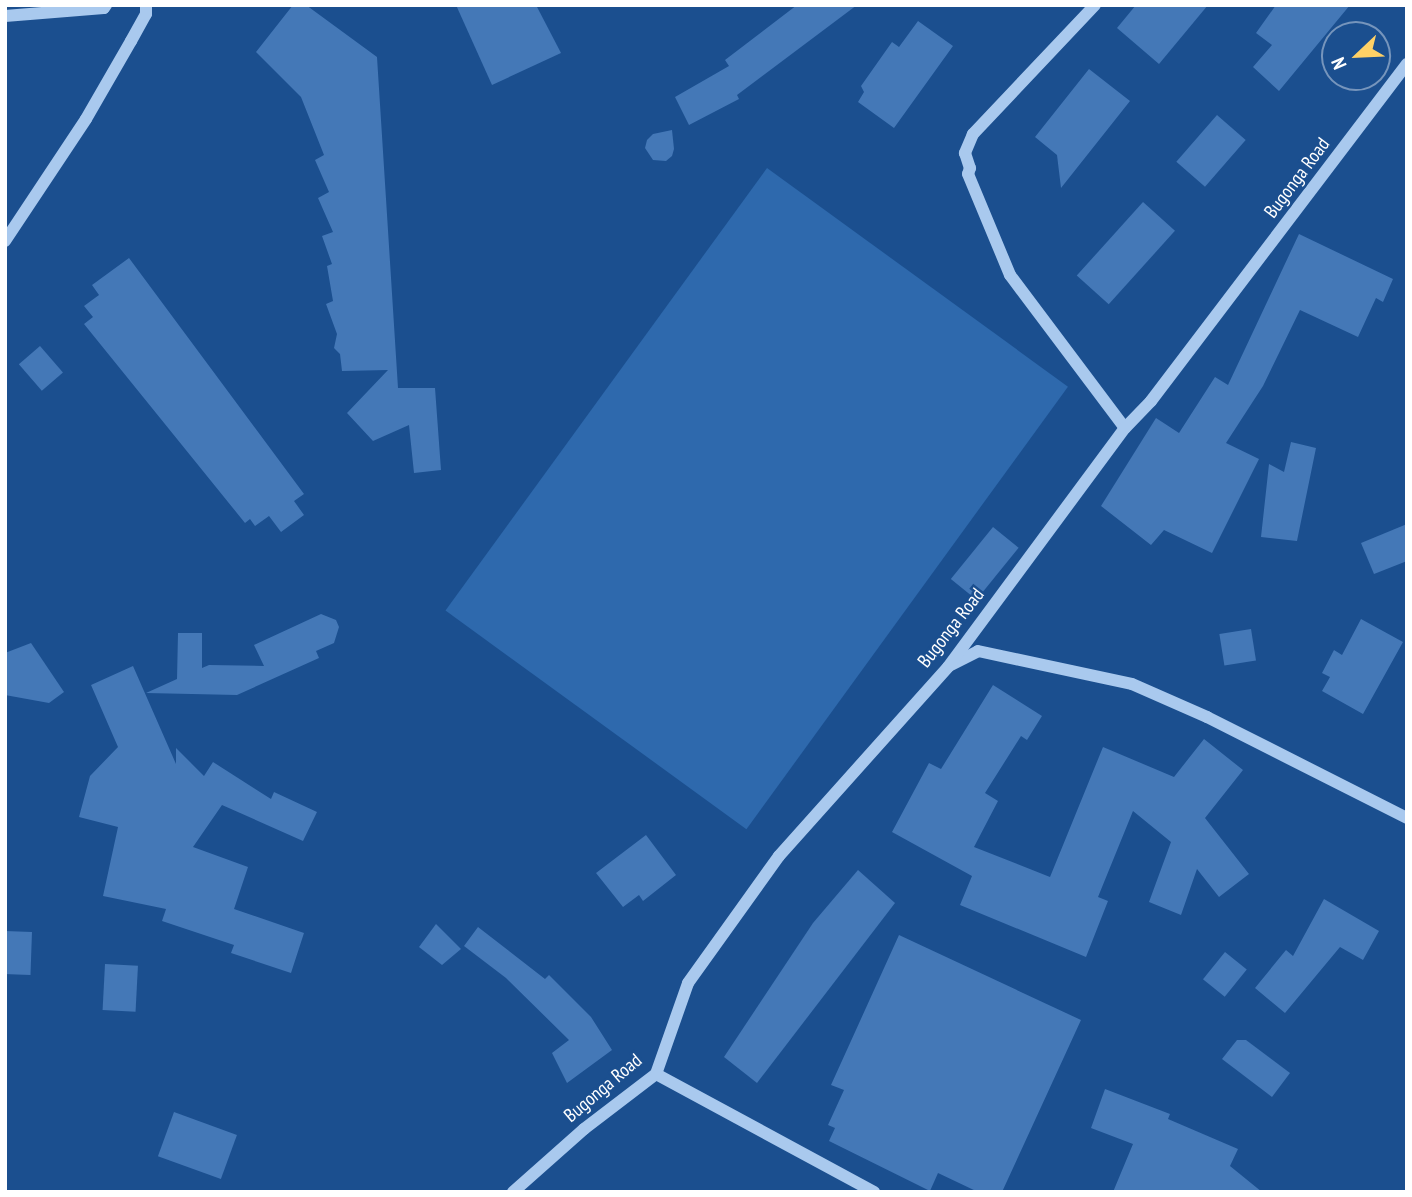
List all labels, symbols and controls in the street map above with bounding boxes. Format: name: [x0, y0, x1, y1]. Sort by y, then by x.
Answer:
north arrow: [1321, 21, 1391, 91]
text: N: [1325, 54, 1352, 73]
street label: Bugonga Road: [1260, 134, 1334, 222]
street label: Bugonga Road: [913, 584, 989, 672]
street label: Bugonga Road: [560, 1049, 646, 1127]

